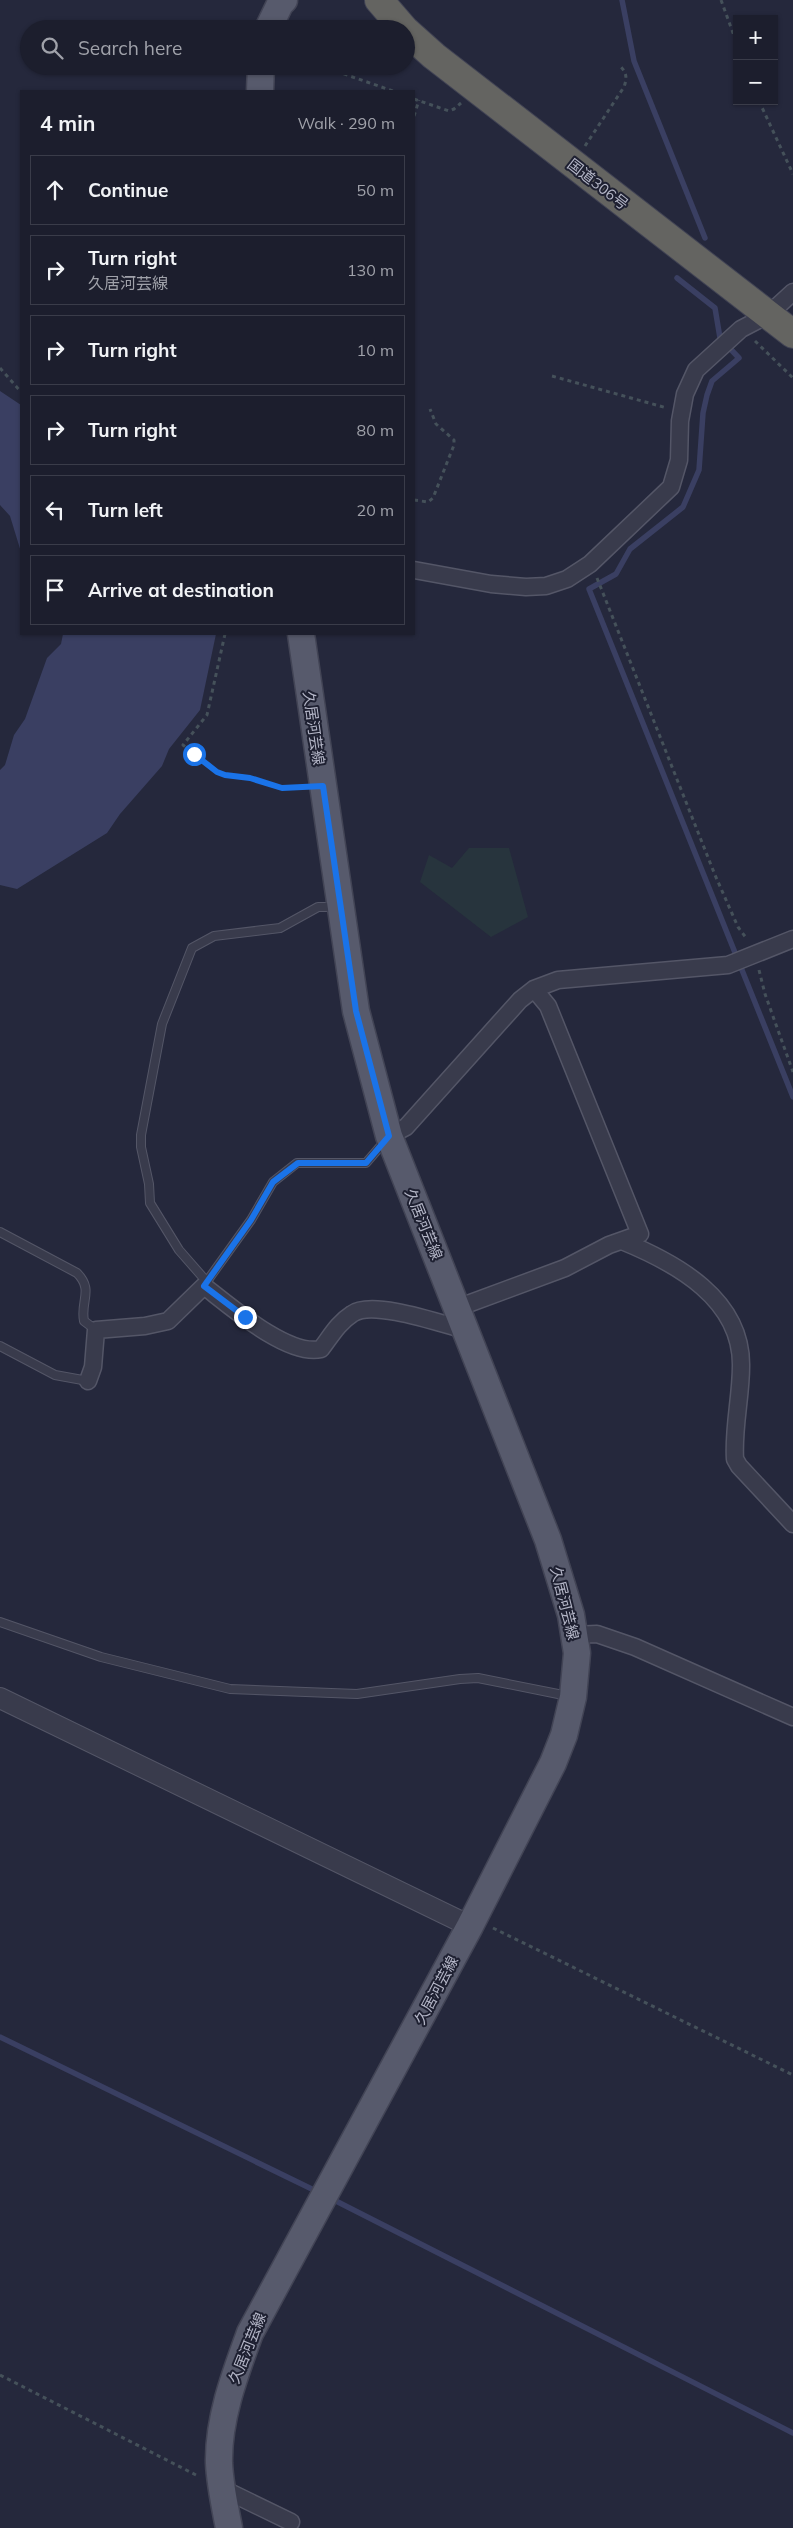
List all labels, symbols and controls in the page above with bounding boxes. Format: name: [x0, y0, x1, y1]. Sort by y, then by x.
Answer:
map controls: [733, 15, 778, 105]
button: +: [733, 15, 778, 60]
search box: [20, 20, 415, 75]
icon: search: [38, 34, 66, 62]
text: Search here: [78, 36, 182, 60]
button: −: [733, 60, 778, 105]
text: 4 min: [40, 110, 95, 136]
text: Walk · 290 m: [297, 113, 395, 133]
street label: 国道306号: [564, 154, 632, 214]
icon: ahead: [41, 176, 69, 204]
text: Continue: [88, 178, 168, 202]
text: 50 m: [357, 180, 394, 200]
text: Turn right: [88, 246, 177, 270]
icon: right: [41, 256, 69, 284]
text: 130 m: [347, 260, 394, 280]
text: 久居河芸線: [88, 273, 168, 293]
icon: right: [41, 336, 69, 364]
text: Turn right: [88, 338, 177, 362]
text: 10 m: [357, 340, 394, 360]
icon: right: [41, 416, 69, 444]
text: Turn right: [88, 418, 177, 442]
text: 80 m: [357, 420, 394, 440]
icon: left: [41, 496, 69, 524]
text: Turn left: [88, 498, 163, 522]
text: 20 m: [357, 500, 394, 520]
icon: arrive: [41, 576, 69, 604]
text: Arrive at destination: [88, 578, 274, 602]
street label: 久居河芸線: [299, 690, 329, 766]
route start: [183, 743, 206, 766]
street label: 久居河芸線: [401, 1186, 447, 1262]
route end: [234, 1306, 257, 1329]
street label: 久居河芸線: [547, 1564, 583, 1642]
street label: 久居河芸線: [410, 1952, 462, 2028]
street label: 久居河芸線: [224, 2310, 270, 2386]

